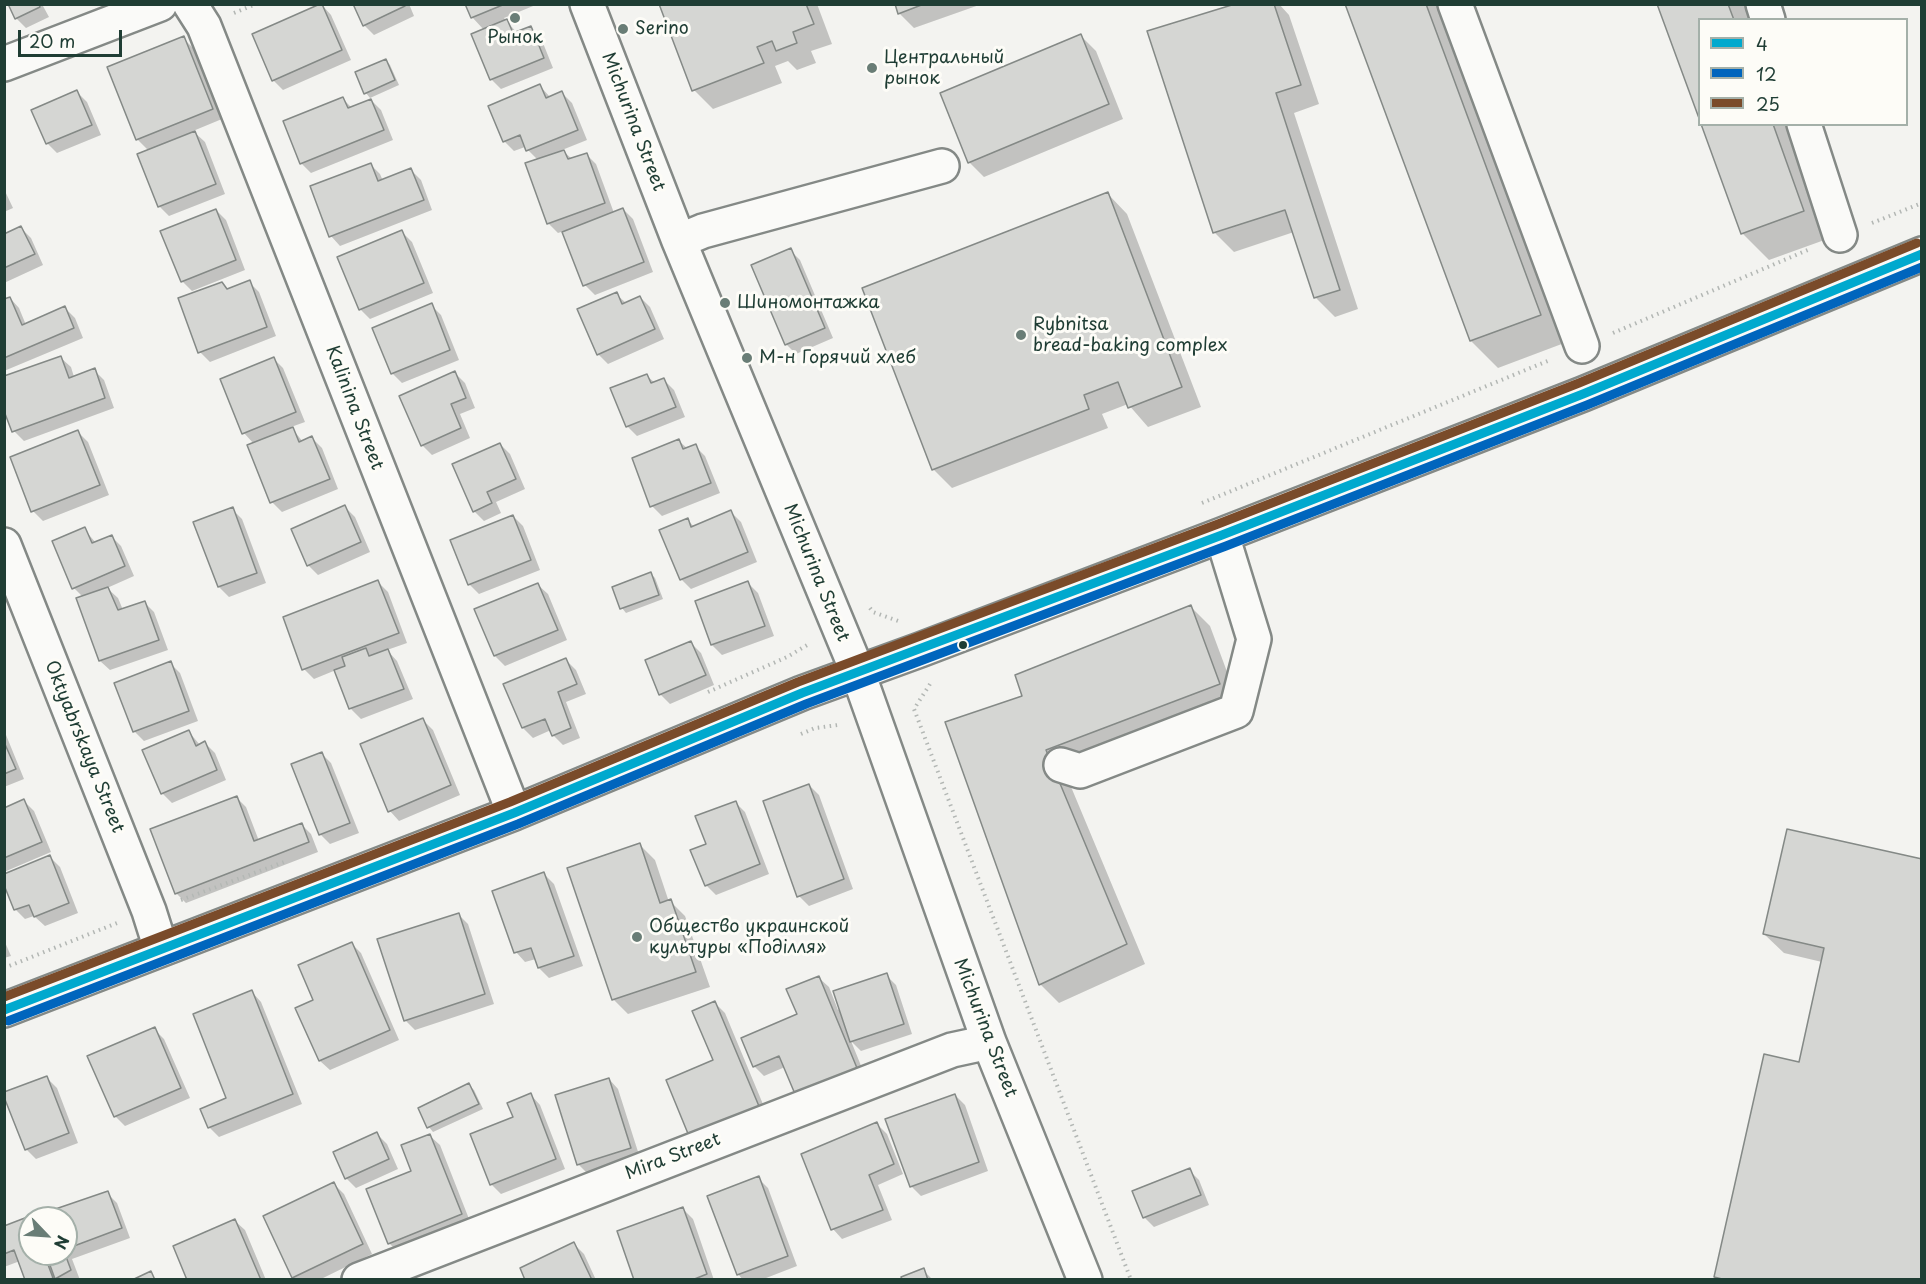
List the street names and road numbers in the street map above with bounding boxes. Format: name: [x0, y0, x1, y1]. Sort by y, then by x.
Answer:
street label: Michurina Street: [597, 50, 669, 194]
street label: Kalinina Street: [320, 343, 388, 473]
street label: Michurina Street: [778, 501, 854, 645]
street label: Oktyabrskaya Street: [40, 658, 128, 836]
street label: Michurina Street: [949, 956, 1021, 1100]
street label: Mira Street: [622, 1129, 724, 1185]

